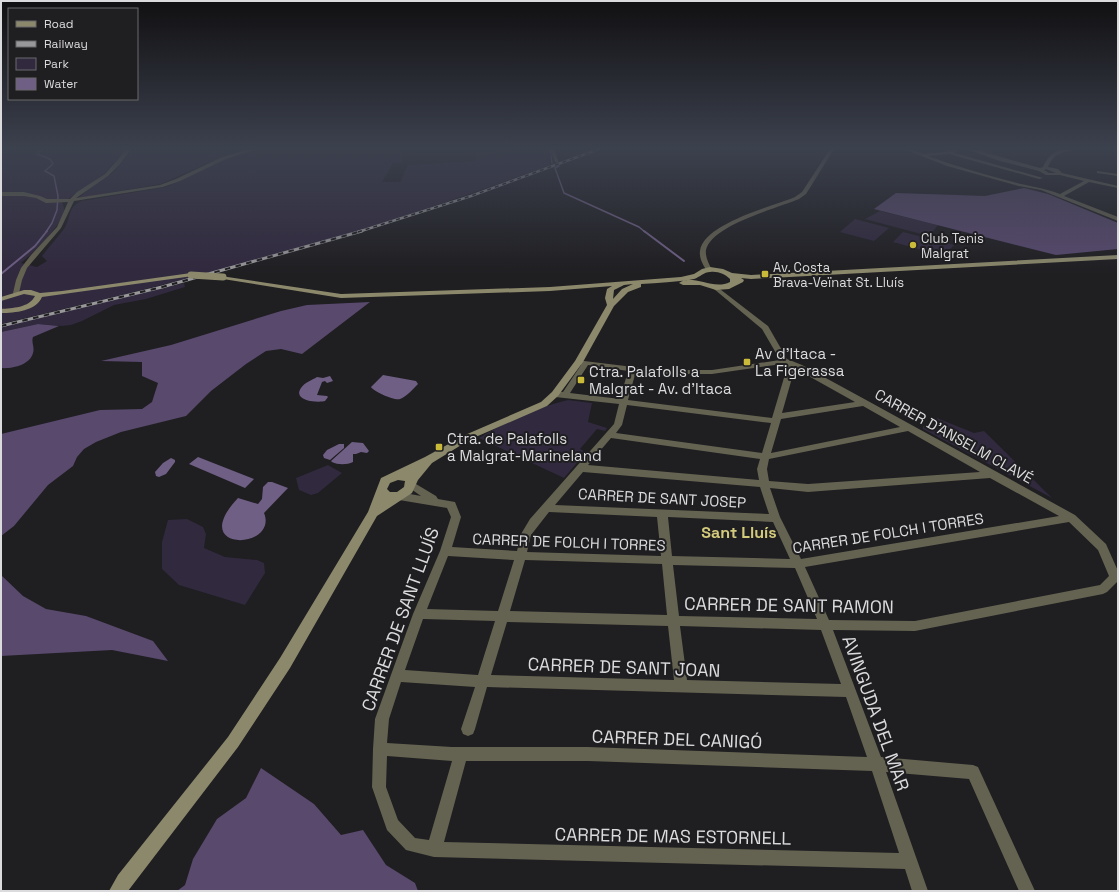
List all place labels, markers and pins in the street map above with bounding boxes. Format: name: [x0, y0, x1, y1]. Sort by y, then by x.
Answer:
place label: Club Tenis Malgrat: [921, 230, 984, 262]
marker: Club Tenis Malgrat: [908, 240, 918, 250]
place label: Av. Costa Brava-Veïnat St. Lluís: [773, 259, 904, 291]
marker: Av. Costa Brava-Veïnat St. Lluís: [760, 269, 770, 279]
place label: Av d'Itaca - La Figerassa: [755, 344, 845, 380]
marker: Av d'Itaca - La Figerassa: [742, 357, 752, 367]
place label: Ctra. Palafolls a Malgrat - Av. d'Itaca: [589, 362, 732, 398]
marker: Ctra. Palafolls a Malgrat - Av. d'Itaca: [576, 375, 586, 385]
place label: Ctra. de Palafolls a Malgrat-Marineland: [447, 429, 602, 465]
marker: Ctra. de Palafolls a Malgrat-Marineland: [434, 442, 444, 452]

